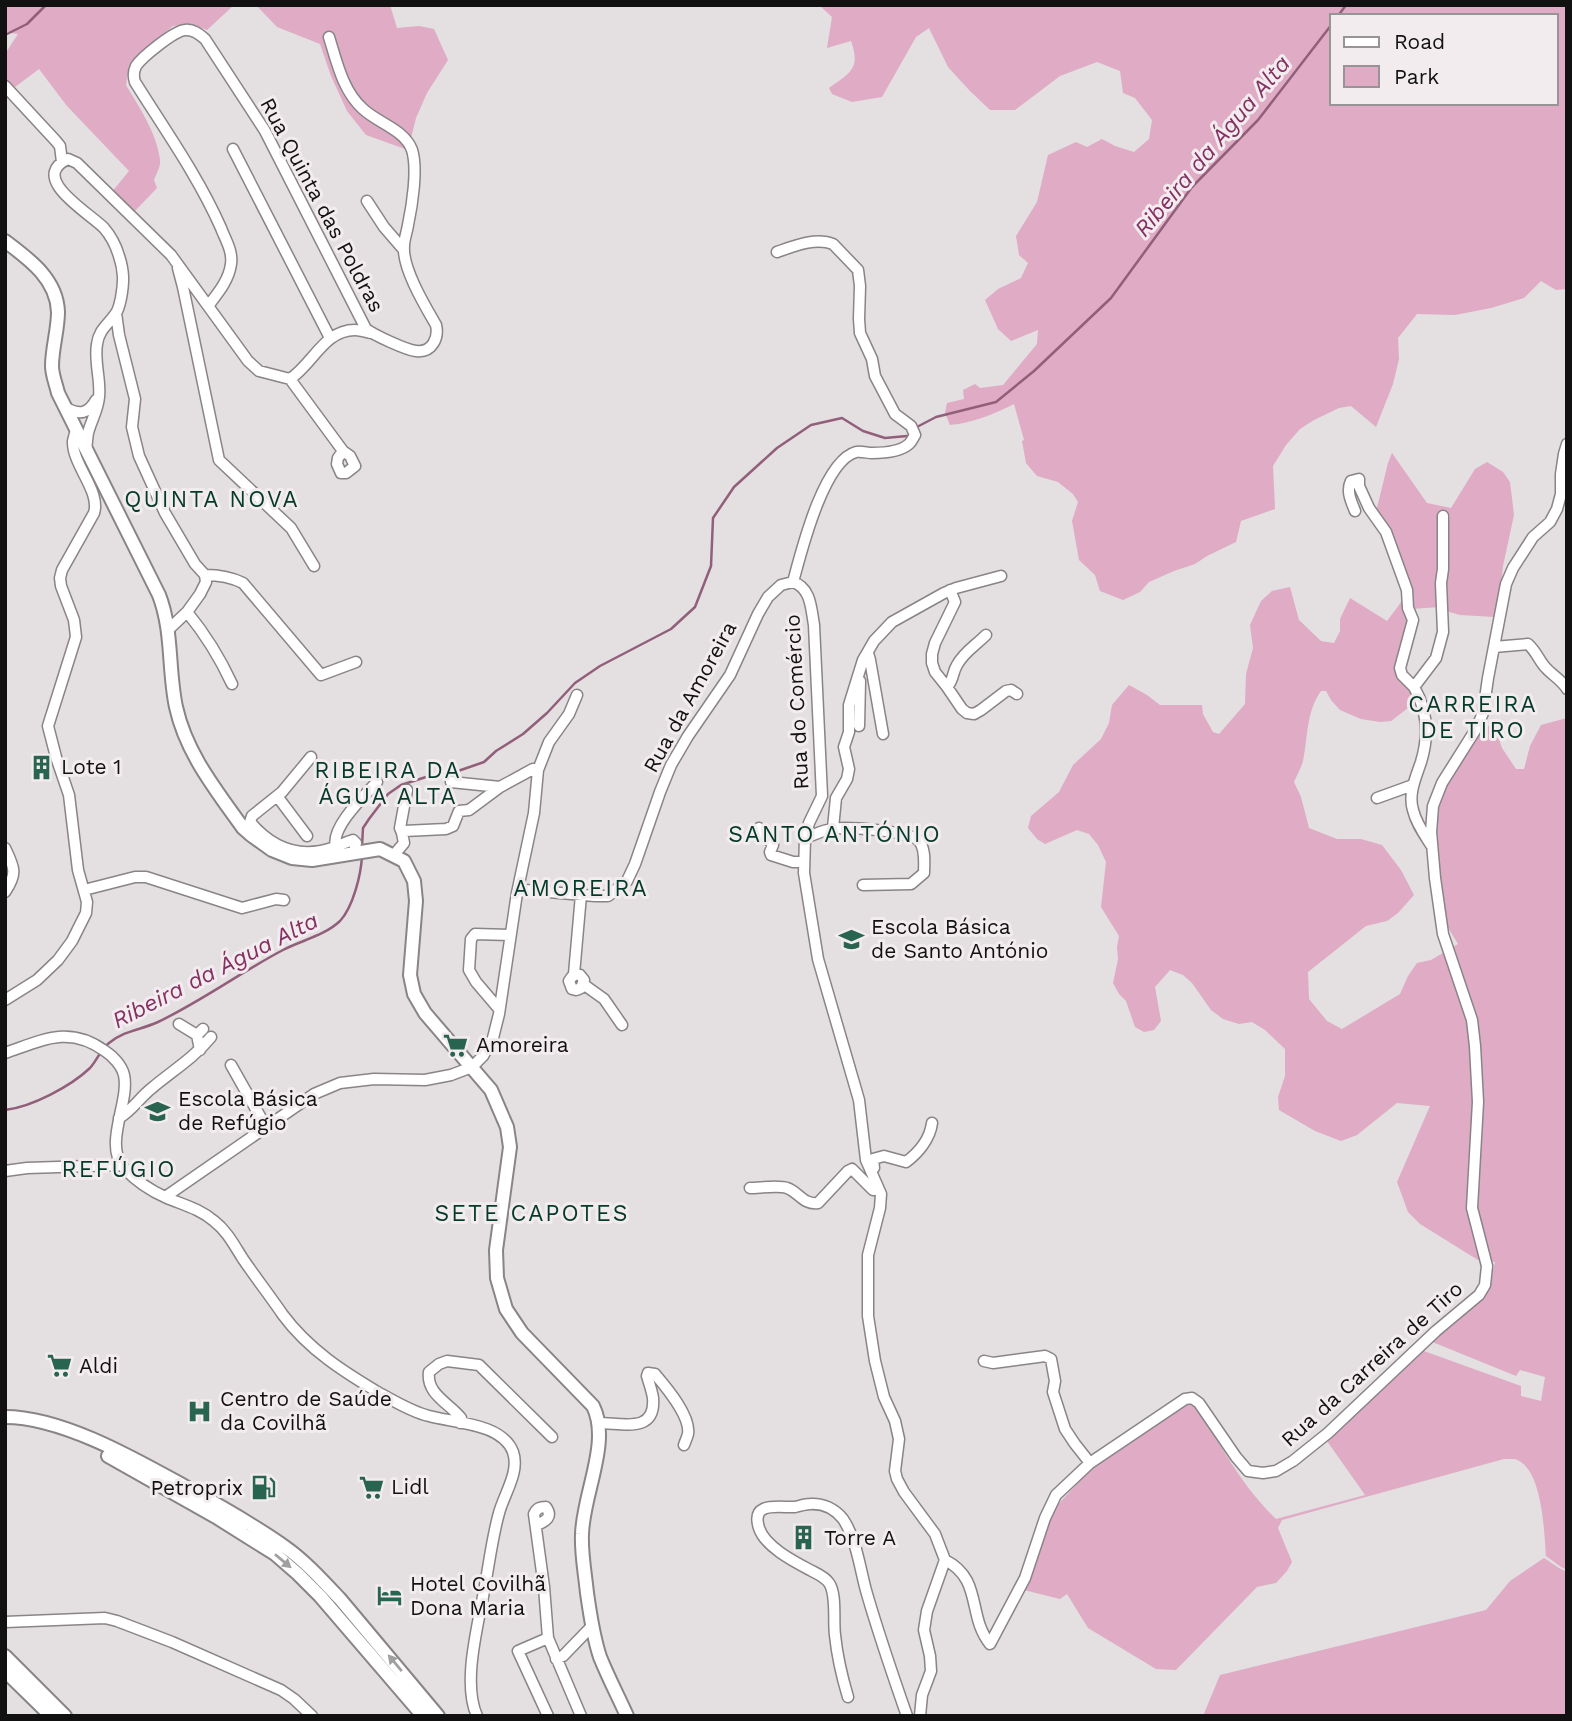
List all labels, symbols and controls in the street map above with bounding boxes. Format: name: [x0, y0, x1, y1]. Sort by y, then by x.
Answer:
legend: [1330, 14, 1558, 105]
text: Road: [1394, 29, 1445, 54]
water label: Ribeira da Água Alta: [1128, 50, 1296, 242]
text: Park: [1394, 64, 1439, 89]
street label: Rua Quinta das Poldras: [255, 93, 390, 316]
district label: QUINTA NOVA: [124, 486, 300, 513]
street label: Rua do Comércio: [779, 614, 814, 790]
street label: Rua da Amoreira: [638, 617, 741, 777]
district label: CARREIRA DE TIRO: [1408, 691, 1538, 744]
building icon: Lote 1: [27, 753, 55, 781]
place label: Lote 1: [61, 754, 122, 779]
district label: RIBEIRA DA ÁGUA ALTA: [314, 757, 462, 810]
district label: SANTO ANTÓNIO: [728, 820, 942, 848]
district label: AMOREIRA: [513, 875, 649, 902]
water label: Ribeira da Água Alta: [107, 906, 323, 1034]
place label: Escola Básica de Santo António: [871, 914, 1048, 963]
school or university icon: Escola Básica de Santo António: [837, 925, 865, 953]
supermarket icon: Amoreira: [442, 1031, 470, 1059]
place label: Amoreira: [476, 1032, 569, 1057]
place label: Escola Básica de Refúgio: [178, 1086, 318, 1135]
school or university icon: Escola Básica de Refúgio: [144, 1097, 172, 1125]
district label: REFÚGIO: [62, 1156, 176, 1183]
district label: SETE CAPOTES: [435, 1200, 629, 1227]
street label: Rua da Carreira de Tiro: [1276, 1276, 1467, 1452]
supermarket icon: Aldi: [45, 1352, 73, 1380]
place label: Aldi: [79, 1353, 118, 1378]
place label: Centro de Saúde da Covilhã: [220, 1386, 392, 1435]
hospital icon: Centro de Saúde da Covilhã: [186, 1397, 214, 1425]
supermarket icon: Lidl: [357, 1473, 385, 1501]
fuel station icon: Petroprix: [249, 1474, 277, 1502]
place label: Lidl: [391, 1474, 429, 1499]
place label: Petroprix: [150, 1475, 243, 1500]
building icon: Torre A: [790, 1524, 818, 1552]
place label: Torre A: [824, 1525, 896, 1550]
one-way arrow: [275, 1553, 292, 1568]
place label: Hotel Covilhã Dona Maria: [410, 1571, 546, 1620]
hotel icon: Hotel Covilhã Dona Maria: [376, 1582, 404, 1610]
one-way arrow: [387, 1655, 402, 1673]

